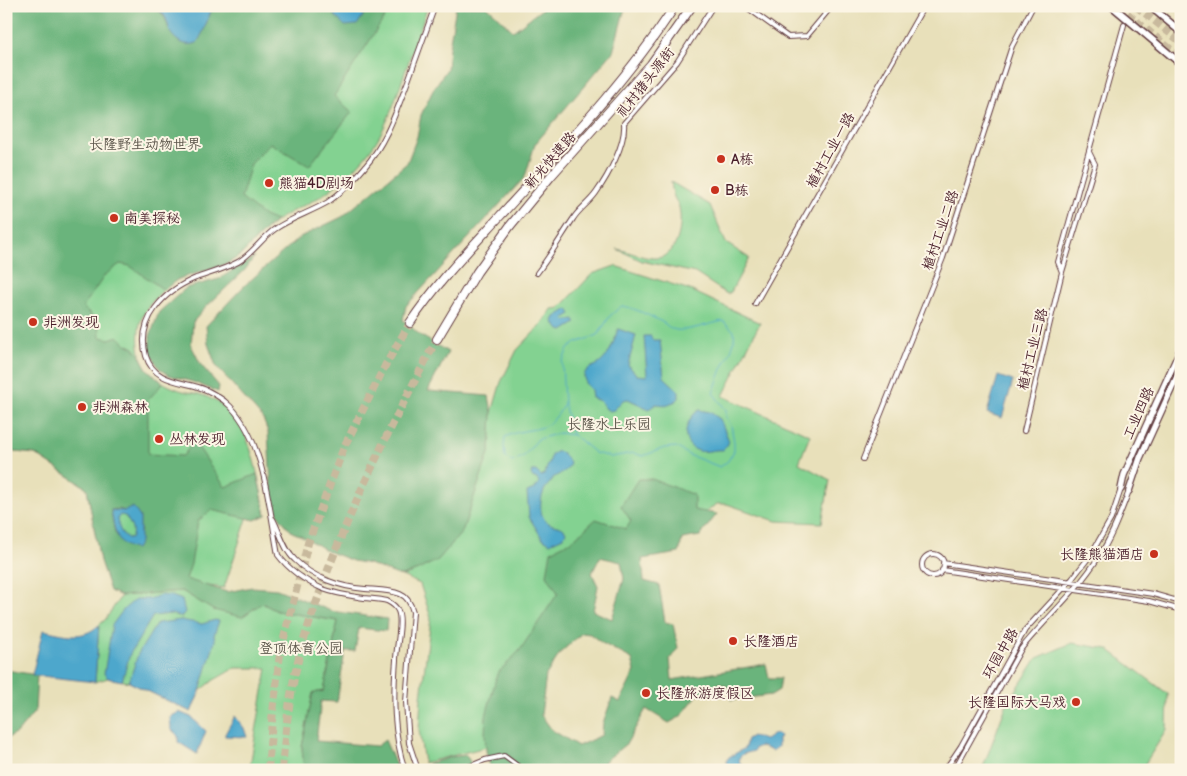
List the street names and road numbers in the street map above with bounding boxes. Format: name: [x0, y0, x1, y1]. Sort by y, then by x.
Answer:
street label: 礼村猪头源街: [613, 44, 678, 121]
street label: 植村工业一路: [803, 109, 858, 191]
street label: 新光快速路: [521, 128, 580, 192]
street label: 植村工业二路: [919, 188, 962, 273]
street label: 植村工业三路: [1014, 306, 1051, 392]
street label: 工业四路: [1119, 384, 1158, 442]
street label: 环园中路: [979, 625, 1022, 682]

